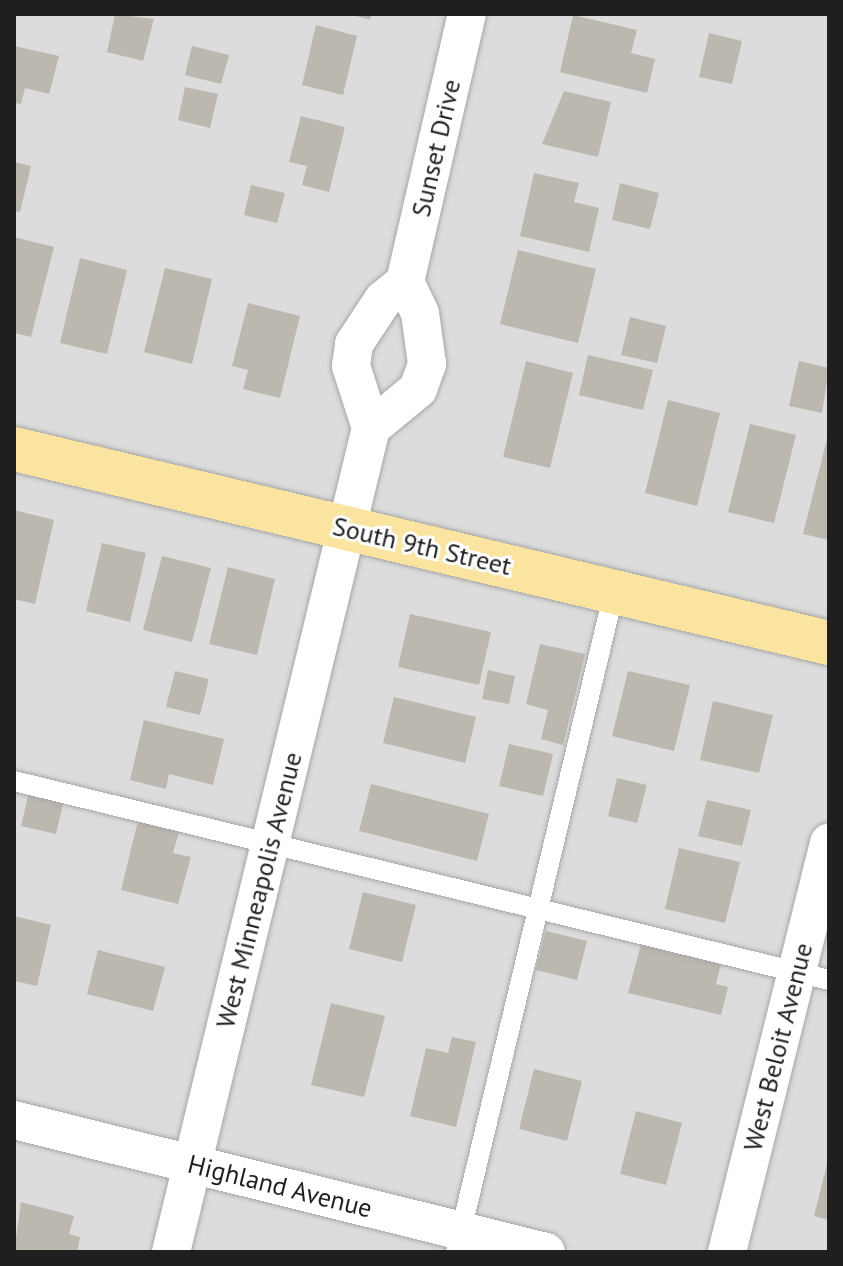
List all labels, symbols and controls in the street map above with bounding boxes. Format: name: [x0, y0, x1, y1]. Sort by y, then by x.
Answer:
street label: Sunset Drive: [405, 76, 467, 220]
street label: South 9th Street: [330, 510, 514, 582]
street label: West Minneapolis Avenue: [210, 748, 308, 1032]
street label: West Beloit Avenue: [737, 939, 819, 1155]
street label: Highland Avenue: [184, 1148, 376, 1224]

